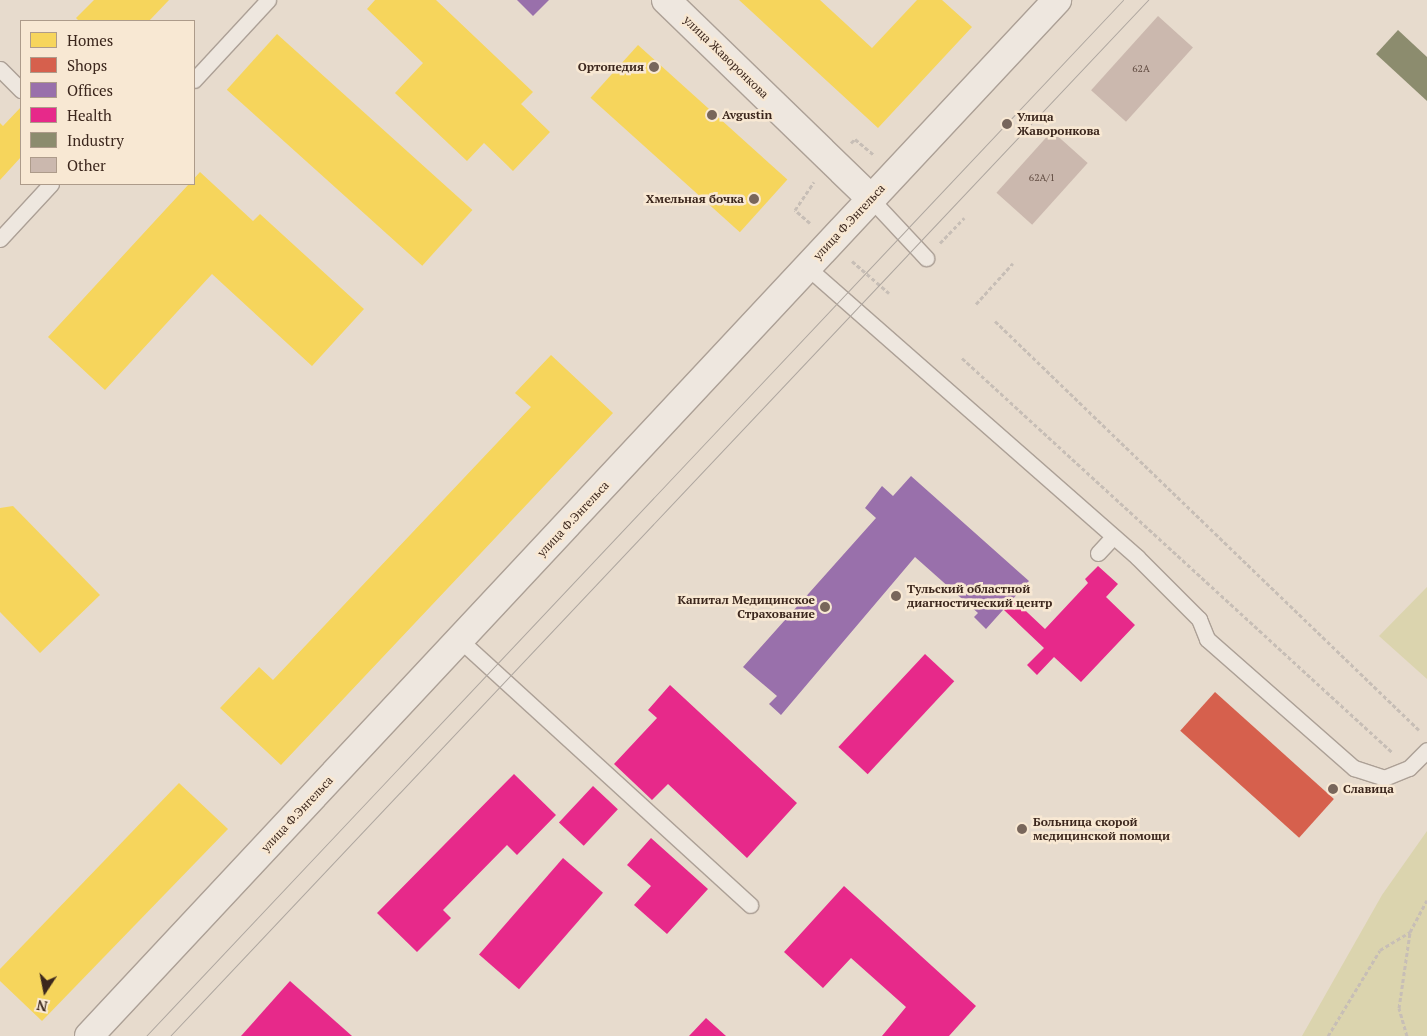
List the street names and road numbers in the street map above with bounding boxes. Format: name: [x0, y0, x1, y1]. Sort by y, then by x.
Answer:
street label: улица Жаворонкова: [681, 13, 771, 101]
street label: улица Ф.Энгельса: [810, 181, 888, 263]
street label: улица Ф.Энгельса: [534, 478, 612, 560]
street label: улица Ф.Энгельса: [258, 773, 336, 855]

